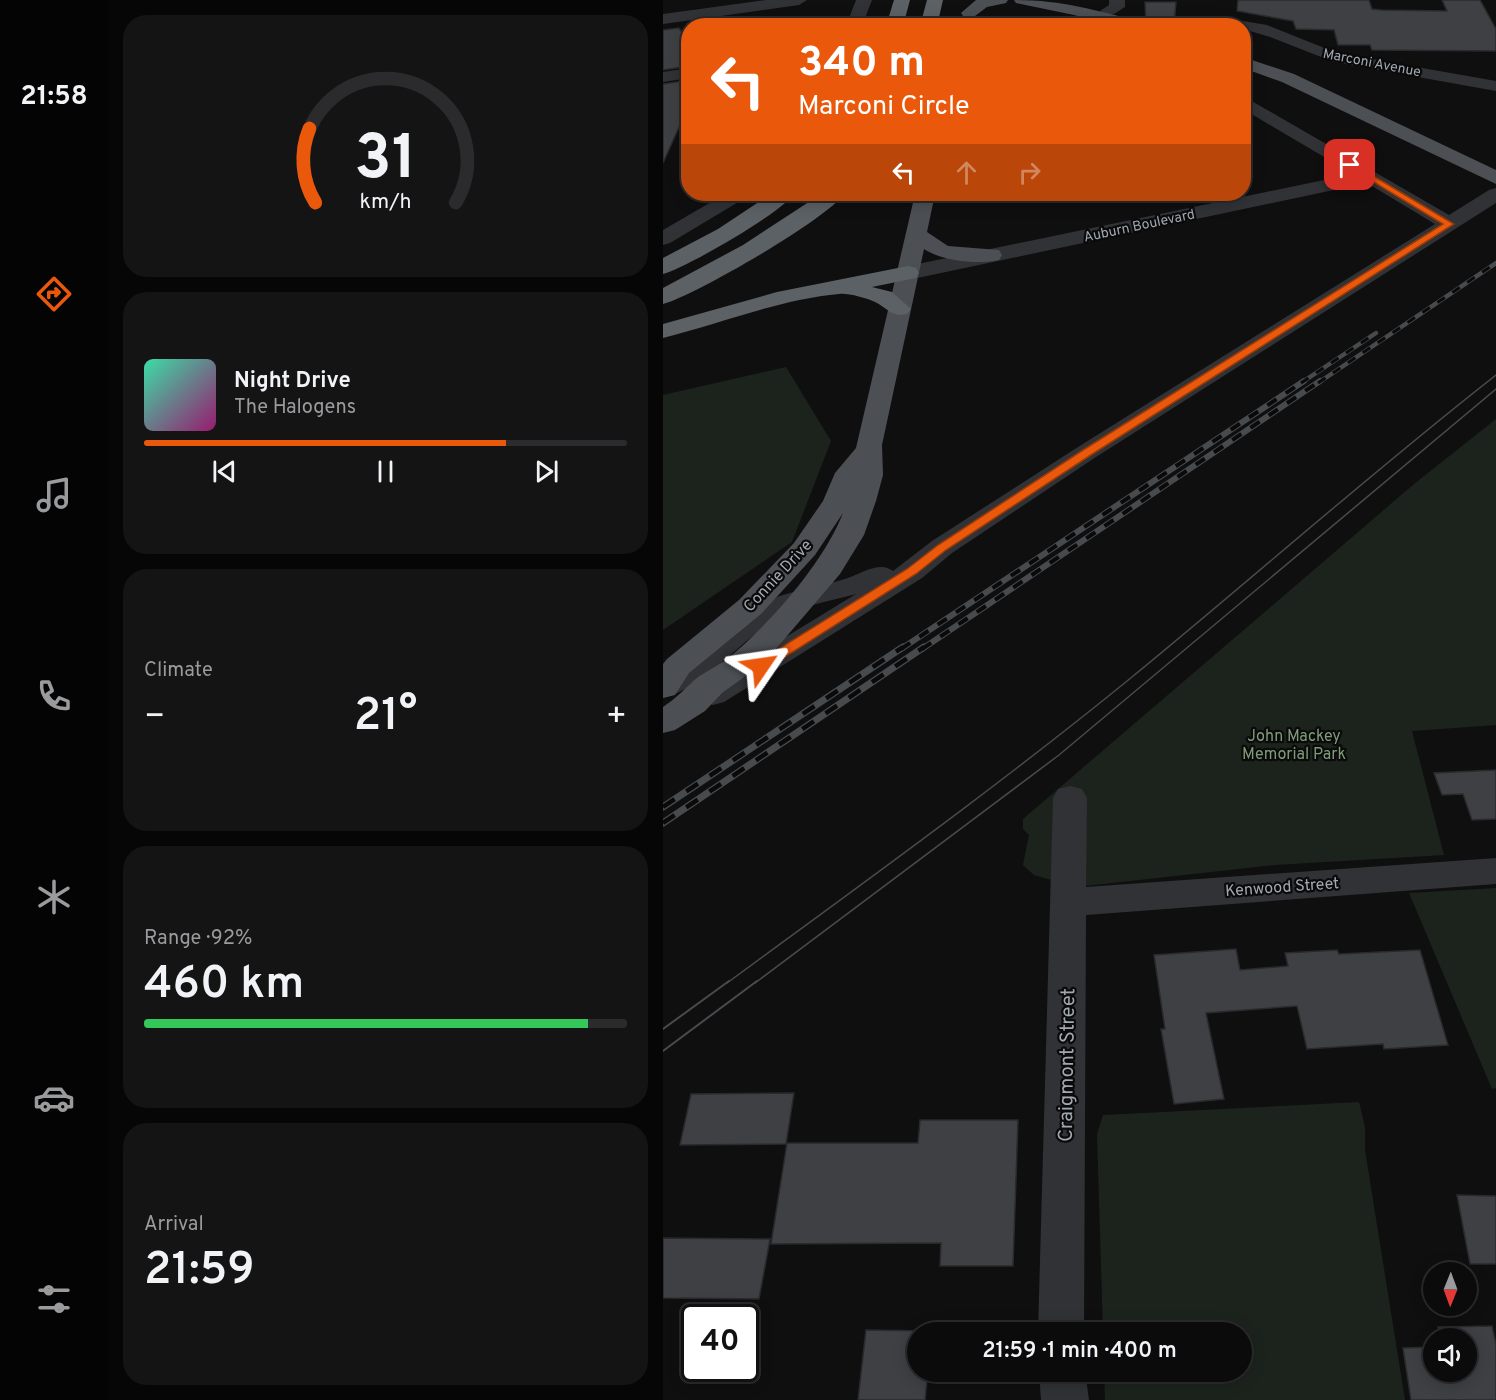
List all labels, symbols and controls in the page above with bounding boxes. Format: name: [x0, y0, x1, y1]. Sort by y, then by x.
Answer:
text: 340 m: [798, 38, 925, 91]
icon: left: [699, 42, 777, 120]
street label: Marconi Avenue: [1321, 46, 1422, 81]
text: 21:58: [20, 80, 88, 114]
text: Marconi Circle: [798, 90, 970, 124]
text: 31: [354, 122, 417, 201]
pin: [1324, 139, 1375, 190]
icon: arrive: [1333, 148, 1366, 181]
icon: left: [887, 156, 920, 189]
icon: ahead: [950, 156, 983, 189]
icon: right: [1013, 156, 1046, 189]
text: km/h: [359, 189, 412, 216]
street label: Auburn Boulevard: [1082, 206, 1196, 247]
icon: directions: [33, 273, 75, 315]
text: Night Drive: [234, 368, 351, 395]
text: The Halogens: [234, 395, 356, 421]
icon: previous: [208, 455, 241, 488]
icon: pause: [369, 455, 402, 488]
icon: next: [530, 455, 563, 488]
icon: music: [33, 474, 75, 516]
street label: Connie Drive: [740, 536, 817, 617]
position arrow: [729, 634, 793, 698]
text: Climate: [144, 658, 213, 684]
icon: phone: [33, 675, 75, 717]
text: 21°: [354, 689, 417, 746]
text: −: [144, 697, 165, 739]
text: +: [606, 697, 627, 739]
park label: John Mackey Memorial Park: [1242, 727, 1346, 765]
street label: Kenwood Street: [1224, 874, 1340, 902]
icon: climate: [33, 876, 75, 918]
text: Range · 92%: [144, 926, 252, 952]
text: 460 km: [144, 957, 304, 1014]
street label: Craigmont Street: [1054, 988, 1082, 1142]
icon: car: [33, 1077, 75, 1119]
text: Arrival: [144, 1212, 204, 1238]
text: 21:59: [144, 1243, 255, 1300]
north arrow: [1423, 1262, 1477, 1316]
map controls: [1423, 1262, 1477, 1382]
icon: filters: [33, 1278, 75, 1320]
speed limit sign: 40: [681, 1304, 759, 1382]
button: sound: [1423, 1328, 1477, 1382]
text: 21:59 · 1 min · 400 m: [982, 1338, 1177, 1365]

